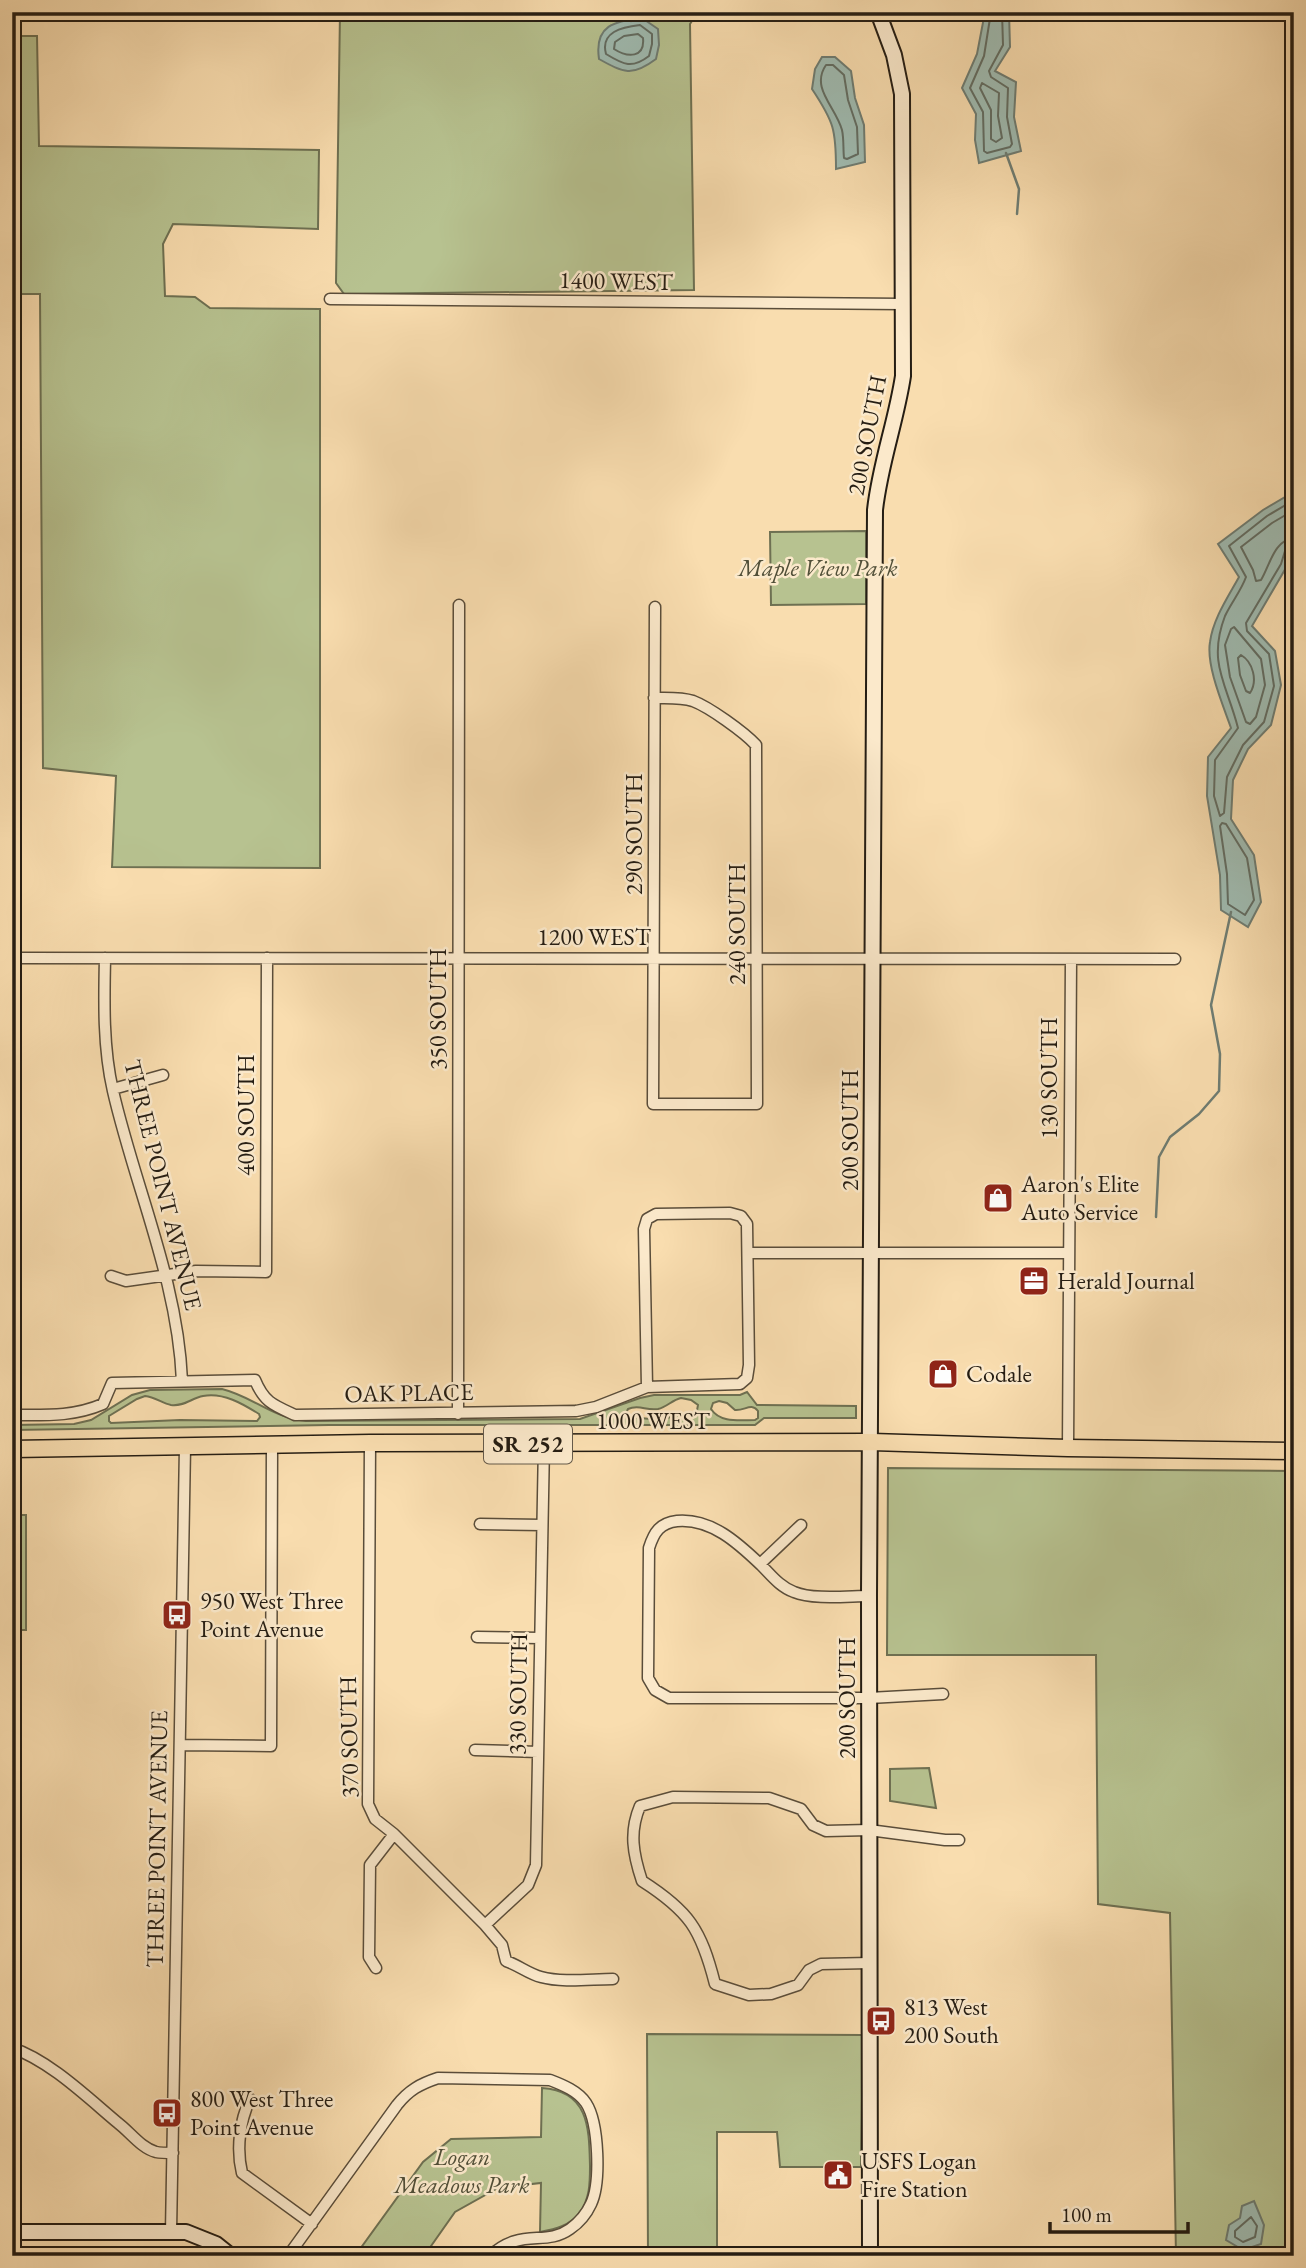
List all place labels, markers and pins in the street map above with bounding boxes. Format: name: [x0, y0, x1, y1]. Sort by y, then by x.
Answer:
place label: Aaron's Elite Auto Service: [1020, 1168, 1139, 1227]
shop icon: Aaron's Elite Auto Service: [981, 1181, 1015, 1215]
office icon: Herald Journal: [1017, 1264, 1051, 1298]
place label: Herald Journal: [1057, 1265, 1195, 1296]
shop icon: Codale: [926, 1357, 960, 1391]
place label: Codale: [966, 1358, 1032, 1389]
place label: 950 West Three Point Avenue: [200, 1585, 343, 1644]
bus stop icon: 950 West Three Point Avenue: [160, 1598, 194, 1632]
place label: 813 West 200 South: [904, 1991, 999, 2050]
bus stop icon: 813 West 200 South: [864, 2004, 898, 2038]
place label: 800 West Three Point Avenue: [190, 2083, 333, 2142]
bus stop icon: 800 West Three Point Avenue: [150, 2096, 184, 2130]
place label: USFS Logan Fire Station: [861, 2145, 977, 2204]
public building icon: USFS Logan Fire Station: [821, 2158, 855, 2192]

